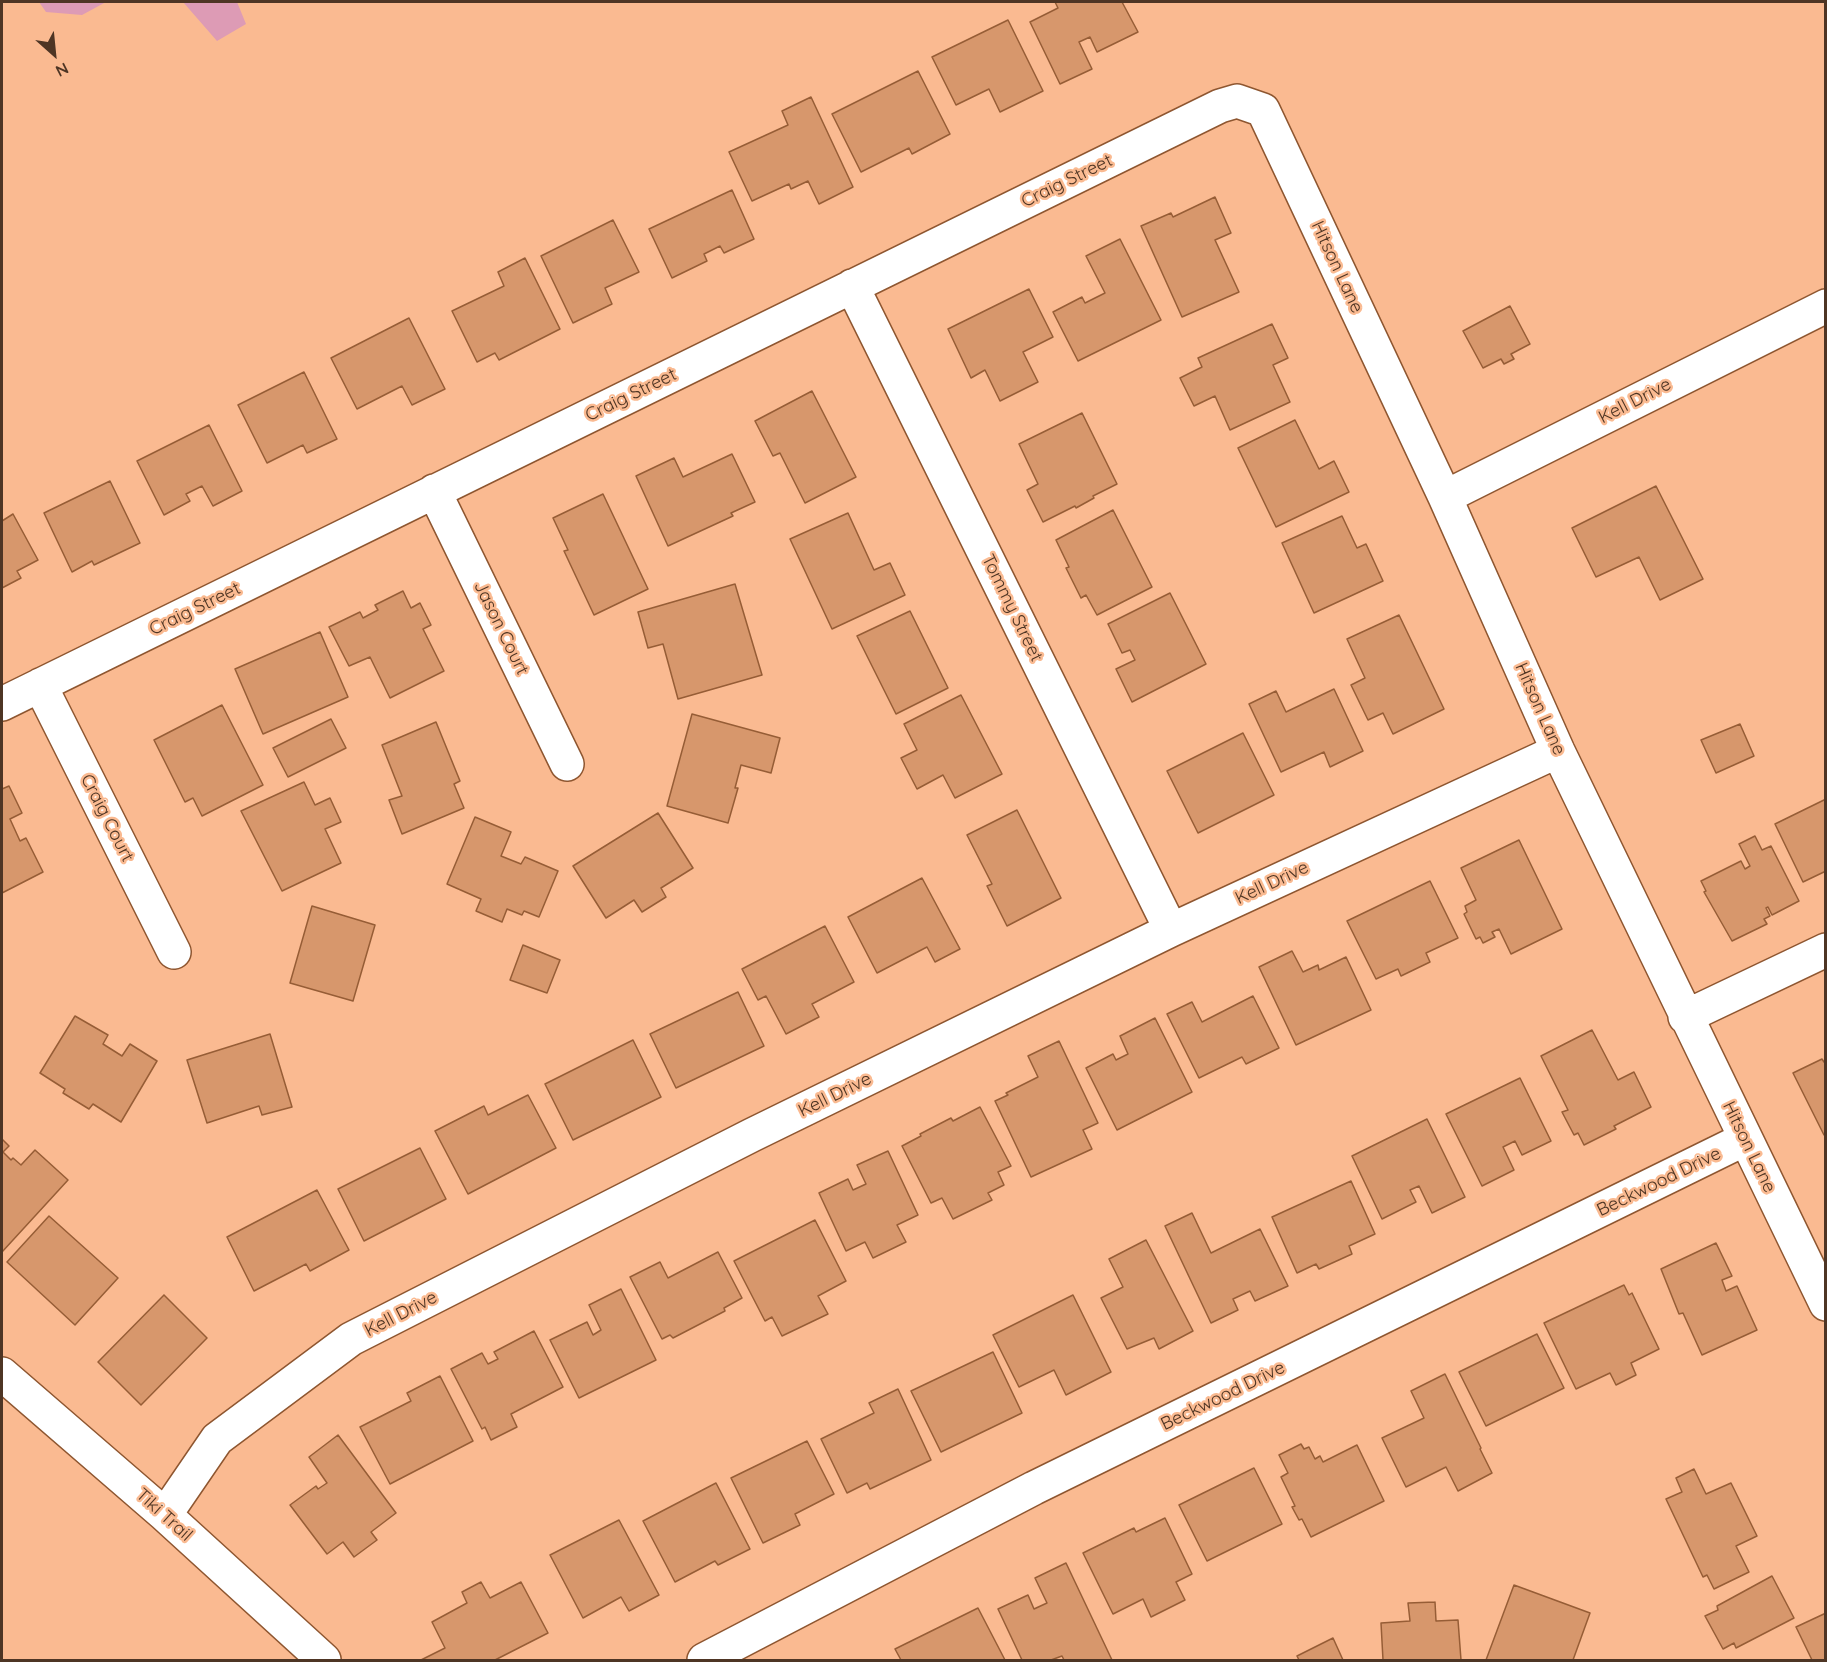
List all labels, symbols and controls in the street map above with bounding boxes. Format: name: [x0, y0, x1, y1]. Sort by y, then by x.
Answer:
north arrow: [24, 24, 84, 84]
text: N: [52, 58, 72, 82]
street label: Craig Street: [1018, 150, 1116, 212]
street label: Hitson Lane: [1306, 218, 1368, 316]
street label: Craig Street: [582, 364, 680, 426]
street label: Kell Drive: [1595, 374, 1675, 428]
street label: Tommy Street: [977, 551, 1047, 665]
street label: Craig Street: [146, 578, 244, 640]
street label: Jason Court: [469, 578, 533, 678]
street label: Hitson Lane: [1510, 659, 1570, 759]
street label: Craig Court: [76, 771, 138, 865]
street label: Kell Drive: [1232, 857, 1312, 909]
street label: Kell Drive: [795, 1068, 875, 1122]
street label: Hitson Lane: [1718, 1098, 1780, 1196]
street label: Beckwood Drive: [1593, 1143, 1725, 1221]
street label: Kell Drive: [361, 1287, 441, 1341]
street label: Beckwood Drive: [1157, 1357, 1289, 1435]
street label: Tiki Trail: [131, 1484, 197, 1546]

